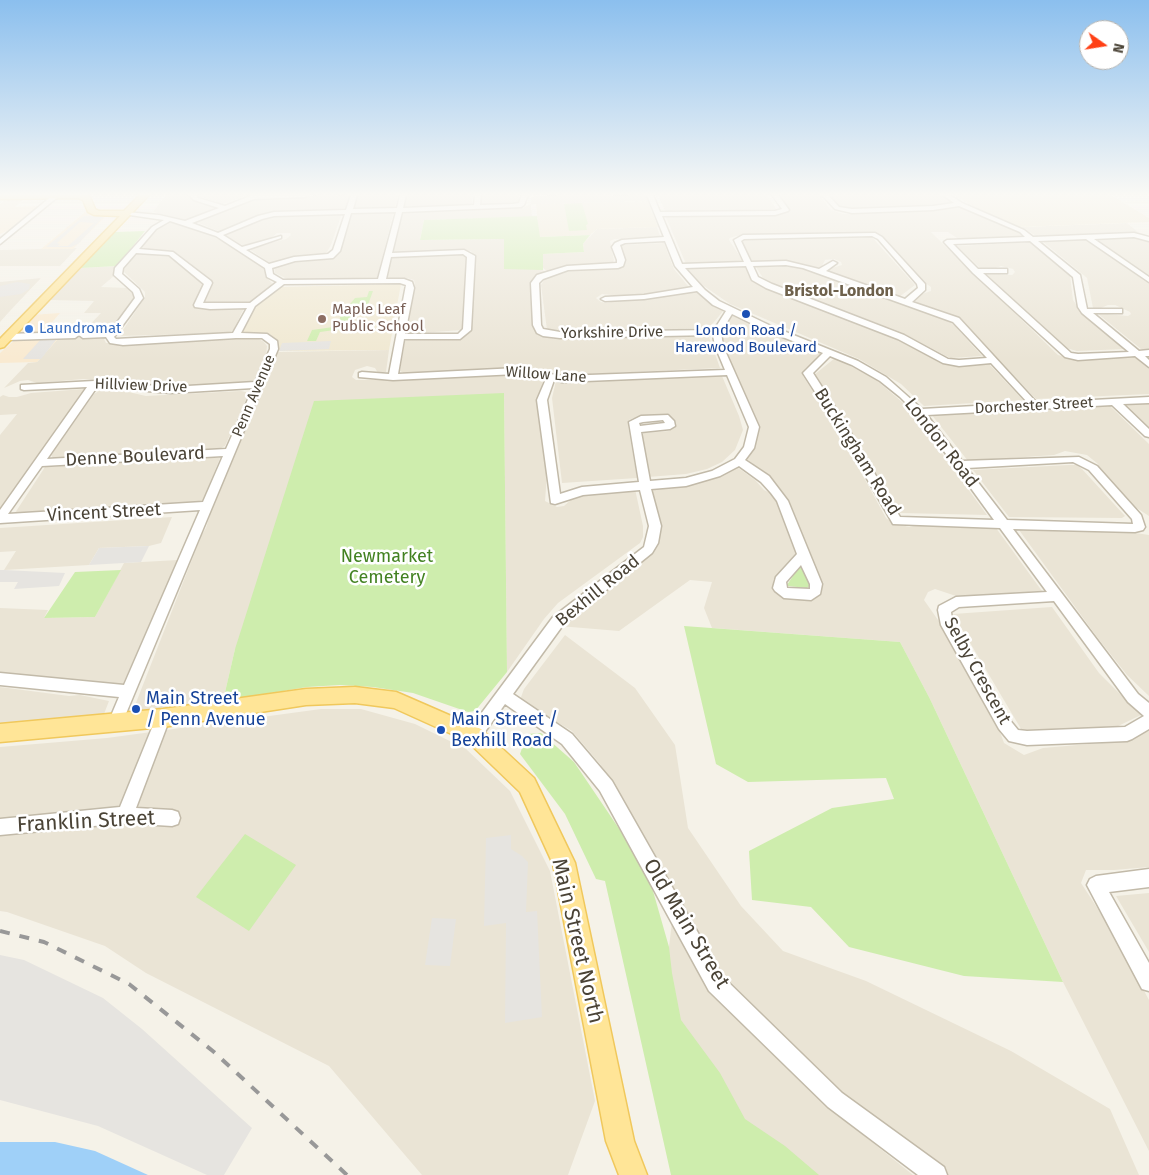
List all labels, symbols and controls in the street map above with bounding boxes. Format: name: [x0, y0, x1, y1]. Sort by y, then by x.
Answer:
north arrow: [1079, 20, 1129, 70]
text: N: [1109, 42, 1127, 55]
district label: Bristol-London: [784, 282, 894, 302]
place label: Maple Leaf Public School: [332, 301, 424, 336]
marker: London Road / Harewood Boulevard: [740, 308, 752, 320]
marker: Maple Leaf Public School: [316, 313, 328, 325]
place label: Laundromat: [39, 320, 121, 338]
place label: London Road / Harewood Boulevard: [675, 322, 817, 357]
marker: Laundromat: [23, 323, 35, 335]
street label: Yorkshire Drive: [561, 323, 663, 343]
street label: Penn Avenue: [229, 352, 279, 440]
street label: Willow Lane: [505, 363, 587, 387]
street label: Hillview Drive: [94, 375, 188, 397]
street label: Buckingham Road: [809, 384, 905, 520]
street label: London Road: [899, 394, 983, 492]
street label: Dorchester Street: [974, 394, 1094, 418]
street label: Denne Boulevard: [65, 443, 205, 471]
street label: Vincent Street: [46, 499, 162, 527]
park label: Newmarket Cemetery: [341, 546, 433, 588]
street label: Bexhill Road: [552, 551, 644, 631]
street label: Selby Crescent: [939, 614, 1015, 728]
place label: Main Street / Penn Avenue: [146, 688, 265, 731]
marker: Main Street / Penn Avenue: [130, 703, 142, 715]
place label: Main Street / Bexhill Road: [451, 709, 558, 752]
marker: Main Street / Bexhill Road: [435, 724, 447, 736]
street label: Franklin Street: [16, 806, 156, 838]
street label: Old Main Street: [637, 854, 735, 994]
street label: Main Street North: [546, 856, 608, 1026]

